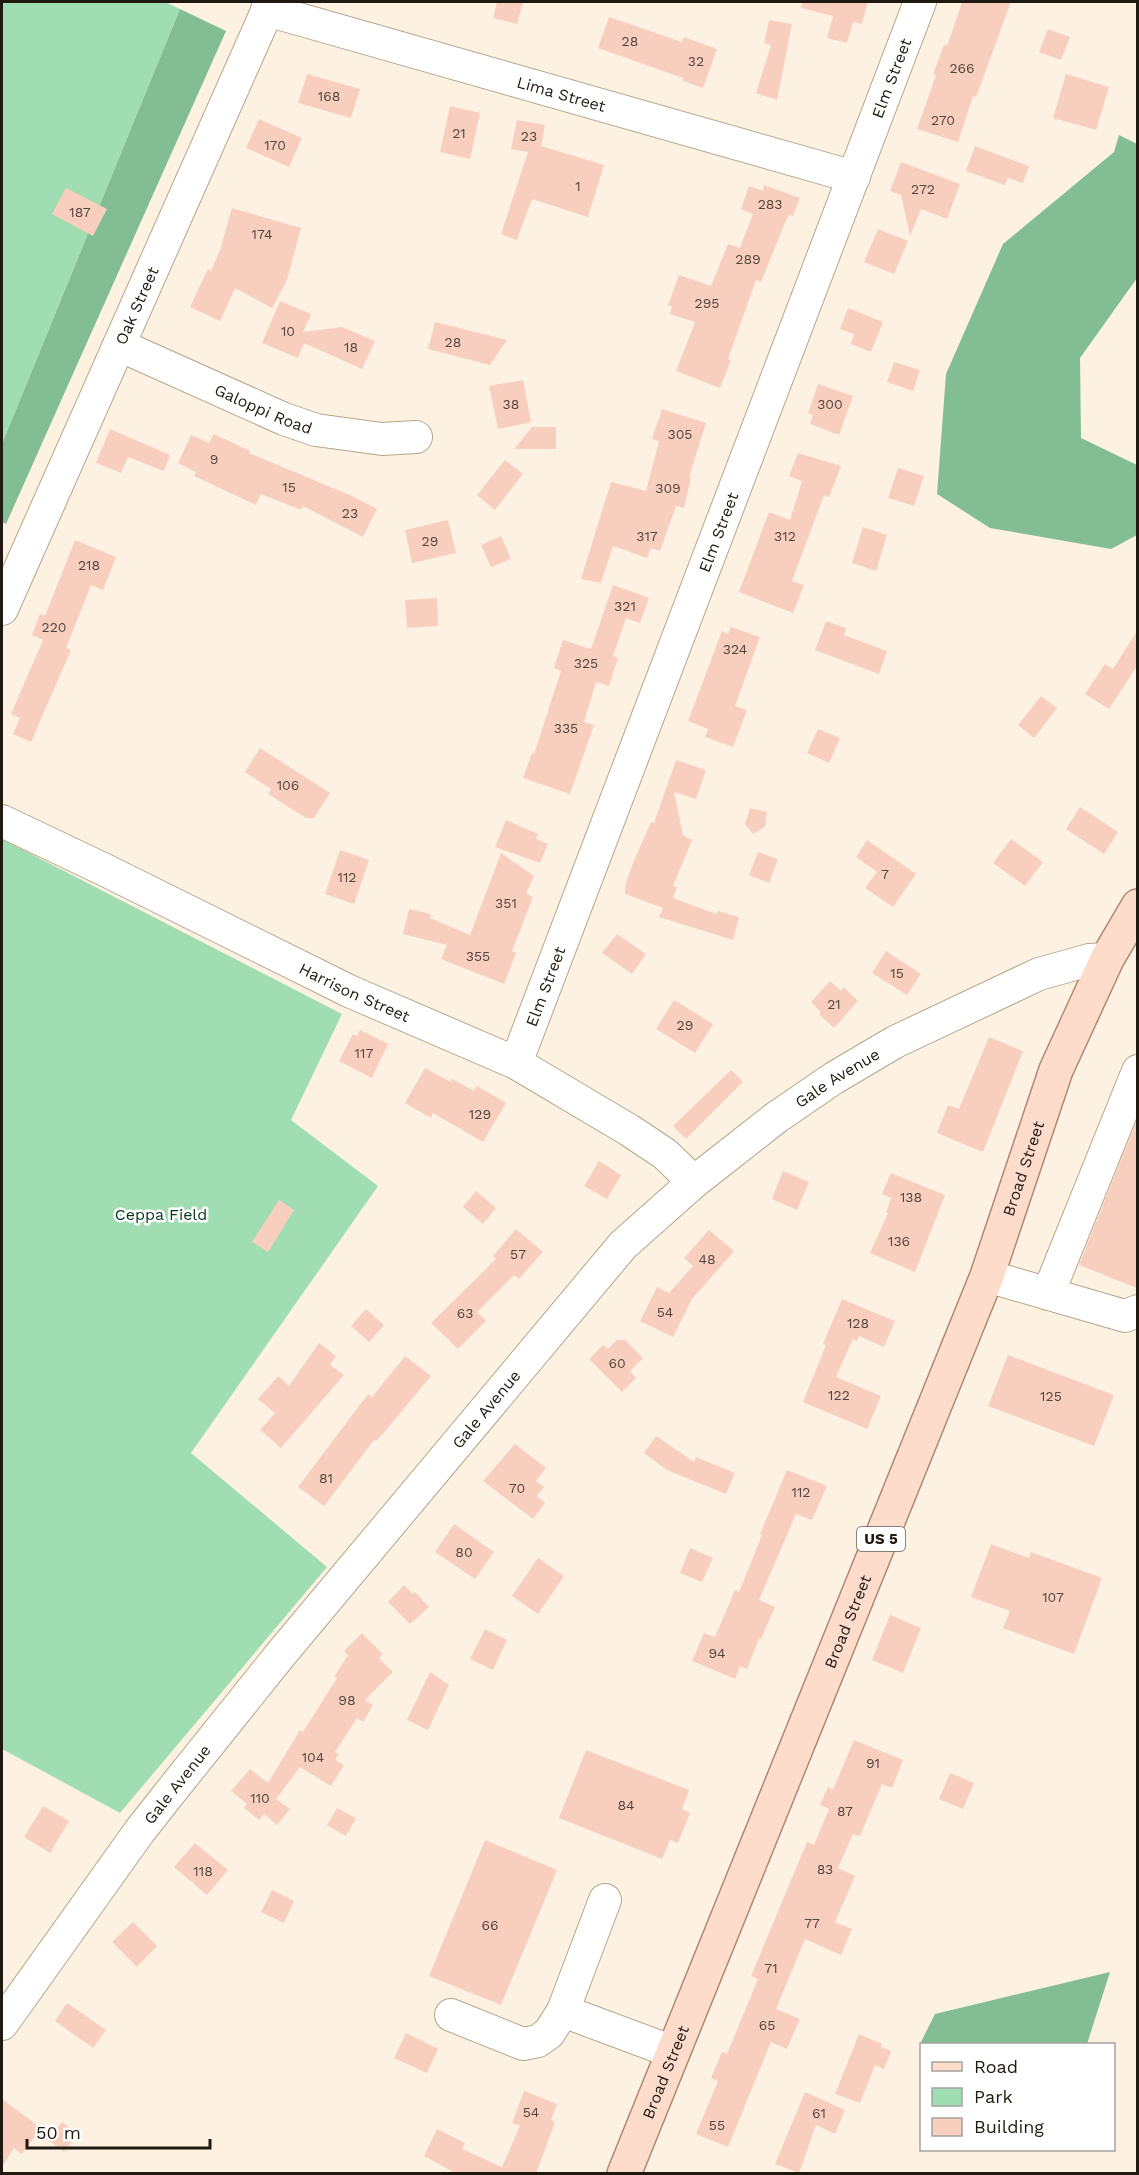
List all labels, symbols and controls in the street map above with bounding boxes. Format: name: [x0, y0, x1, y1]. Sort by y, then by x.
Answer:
house number: 28: [622, 33, 638, 49]
street label: Elm Street: [867, 35, 915, 121]
house number: 32: [688, 53, 704, 69]
house number: 266: [949, 60, 975, 76]
street label: Lima Street: [515, 72, 608, 115]
house number: 168: [318, 88, 340, 104]
house number: 270: [931, 112, 955, 128]
house number: 21: [452, 125, 466, 141]
house number: 23: [521, 128, 537, 144]
house number: 170: [264, 137, 286, 153]
house number: 1: [575, 178, 581, 194]
house number: 272: [911, 181, 935, 197]
house number: 283: [758, 196, 782, 212]
house number: 187: [69, 204, 91, 220]
house number: 174: [252, 226, 272, 242]
house number: 289: [735, 251, 761, 267]
street label: Oak Street: [111, 263, 162, 347]
house number: 295: [695, 295, 719, 311]
house number: 10: [281, 323, 295, 339]
house number: 28: [445, 334, 461, 350]
house number: 18: [344, 339, 358, 355]
street label: Galoppi Road: [212, 380, 315, 437]
house number: 38: [503, 396, 519, 412]
house number: 300: [817, 396, 843, 412]
house number: 305: [667, 426, 693, 442]
house number: 9: [210, 451, 218, 467]
house number: 15: [282, 479, 296, 495]
house number: 309: [655, 480, 681, 496]
street label: Elm Street: [694, 489, 742, 575]
house number: 23: [342, 505, 358, 521]
house number: 317: [636, 528, 658, 544]
house number: 312: [774, 528, 796, 544]
house number: 29: [422, 533, 438, 549]
house number: 218: [78, 557, 100, 573]
house number: 321: [614, 598, 636, 614]
house number: 220: [41, 619, 67, 635]
house number: 324: [723, 641, 747, 657]
house number: 325: [574, 655, 598, 671]
house number: 335: [554, 720, 578, 736]
house number: 106: [277, 777, 299, 793]
house number: 7: [881, 866, 889, 882]
house number: 112: [337, 869, 357, 885]
house number: 351: [495, 895, 517, 911]
street label: Elm Street: [521, 943, 569, 1029]
house number: 355: [466, 948, 490, 964]
street label: Harrison Street: [296, 958, 413, 1026]
house number: 15: [890, 965, 904, 981]
house number: 21: [827, 996, 841, 1012]
house number: 29: [677, 1017, 693, 1033]
street label: Gale Avenue: [791, 1044, 883, 1111]
house number: 117: [355, 1045, 374, 1061]
house number: 129: [469, 1106, 491, 1122]
street label: Broad Street: [998, 1118, 1048, 1218]
house number: 138: [900, 1189, 922, 1205]
park label: Ceppa Field: [115, 1205, 207, 1224]
house number: 136: [888, 1233, 910, 1249]
house number: 57: [510, 1246, 526, 1262]
house number: 48: [698, 1251, 716, 1267]
house number: 54: [657, 1304, 673, 1320]
house number: 63: [457, 1305, 473, 1321]
house number: 128: [847, 1315, 869, 1331]
house number: 60: [608, 1355, 626, 1371]
street label: Gale Avenue: [448, 1366, 524, 1452]
house number: 122: [828, 1387, 850, 1403]
house number: 125: [1040, 1388, 1062, 1404]
house number: 81: [319, 1470, 333, 1486]
house number: 70: [509, 1480, 525, 1496]
house number: 112: [791, 1484, 811, 1500]
road number: US 5: [857, 1527, 905, 1551]
house number: 80: [455, 1544, 473, 1560]
street label: Broad Street: [820, 1572, 875, 1671]
house number: 107: [1042, 1589, 1064, 1605]
house number: 94: [708, 1645, 726, 1661]
house number: 98: [338, 1692, 356, 1708]
street label: Gale Avenue: [140, 1740, 214, 1828]
house number: 104: [302, 1749, 324, 1765]
house number: 91: [866, 1755, 880, 1771]
house number: 110: [250, 1790, 270, 1806]
house number: 84: [617, 1797, 635, 1813]
house number: 87: [837, 1803, 853, 1819]
house number: 83: [817, 1861, 833, 1877]
house number: 118: [193, 1863, 213, 1879]
house number: 77: [804, 1915, 820, 1931]
house number: 66: [481, 1917, 499, 1933]
house number: 71: [764, 1960, 778, 1976]
house number: 65: [759, 2017, 775, 2033]
street label: Broad Street: [638, 2022, 693, 2122]
legend: [920, 2043, 1115, 2151]
text: Road: [974, 2056, 1018, 2077]
text: Park: [974, 2086, 1013, 2107]
house number: 54: [523, 2104, 539, 2120]
house number: 61: [812, 2105, 826, 2121]
scale bar: [27, 2112, 210, 2150]
text: Building: [974, 2116, 1044, 2137]
house number: 55: [709, 2117, 725, 2133]
text: 50 m: [36, 2122, 81, 2143]

